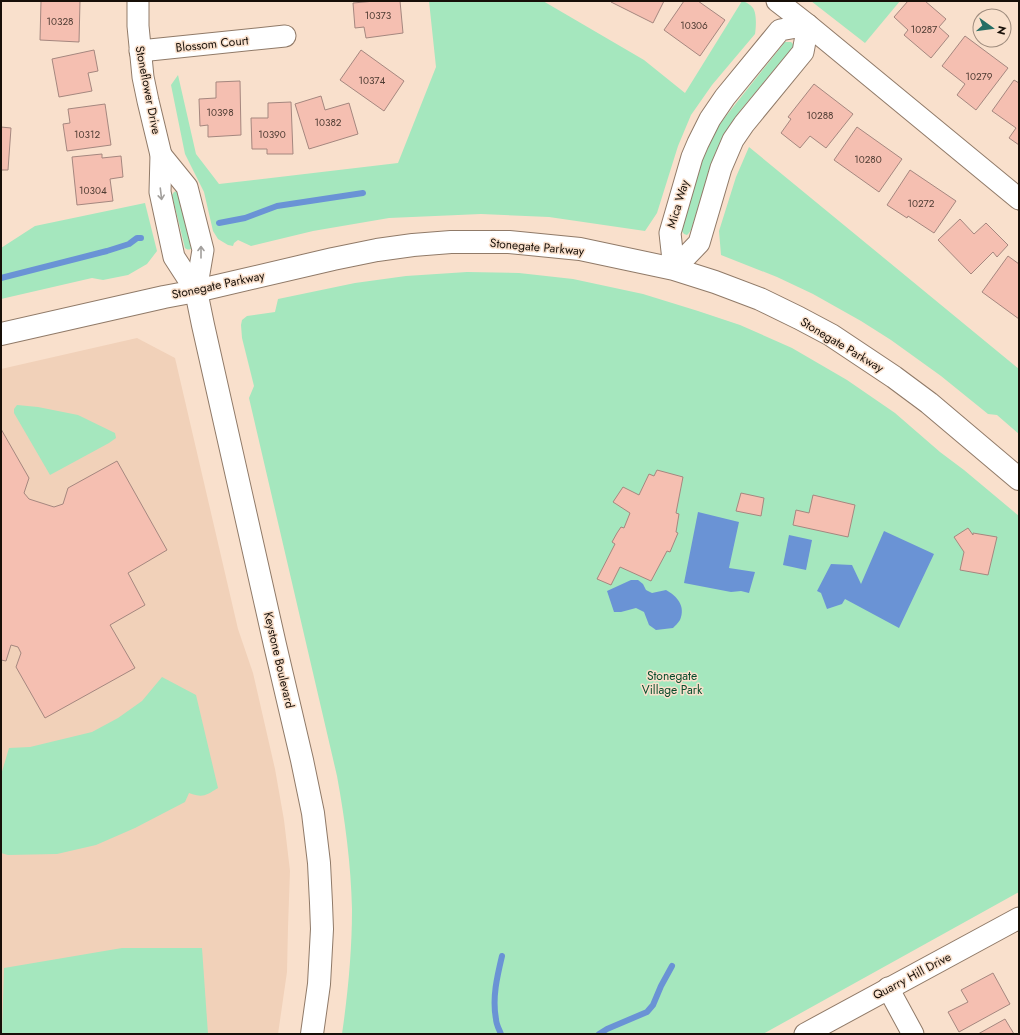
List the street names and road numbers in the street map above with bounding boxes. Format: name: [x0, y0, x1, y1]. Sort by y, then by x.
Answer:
street label: Blossom Court: [175, 31, 249, 57]
street label: Stoneflower Drive: [131, 44, 165, 136]
street label: Mica Way: [662, 177, 694, 230]
street label: Stonegate Parkway: [489, 234, 586, 260]
street label: Stonegate Parkway: [170, 266, 267, 304]
street label: Stonegate Parkway: [797, 313, 888, 377]
street label: Keystone Boulevard: [259, 610, 299, 710]
street label: Quarry Hill Drive: [870, 948, 954, 1004]

